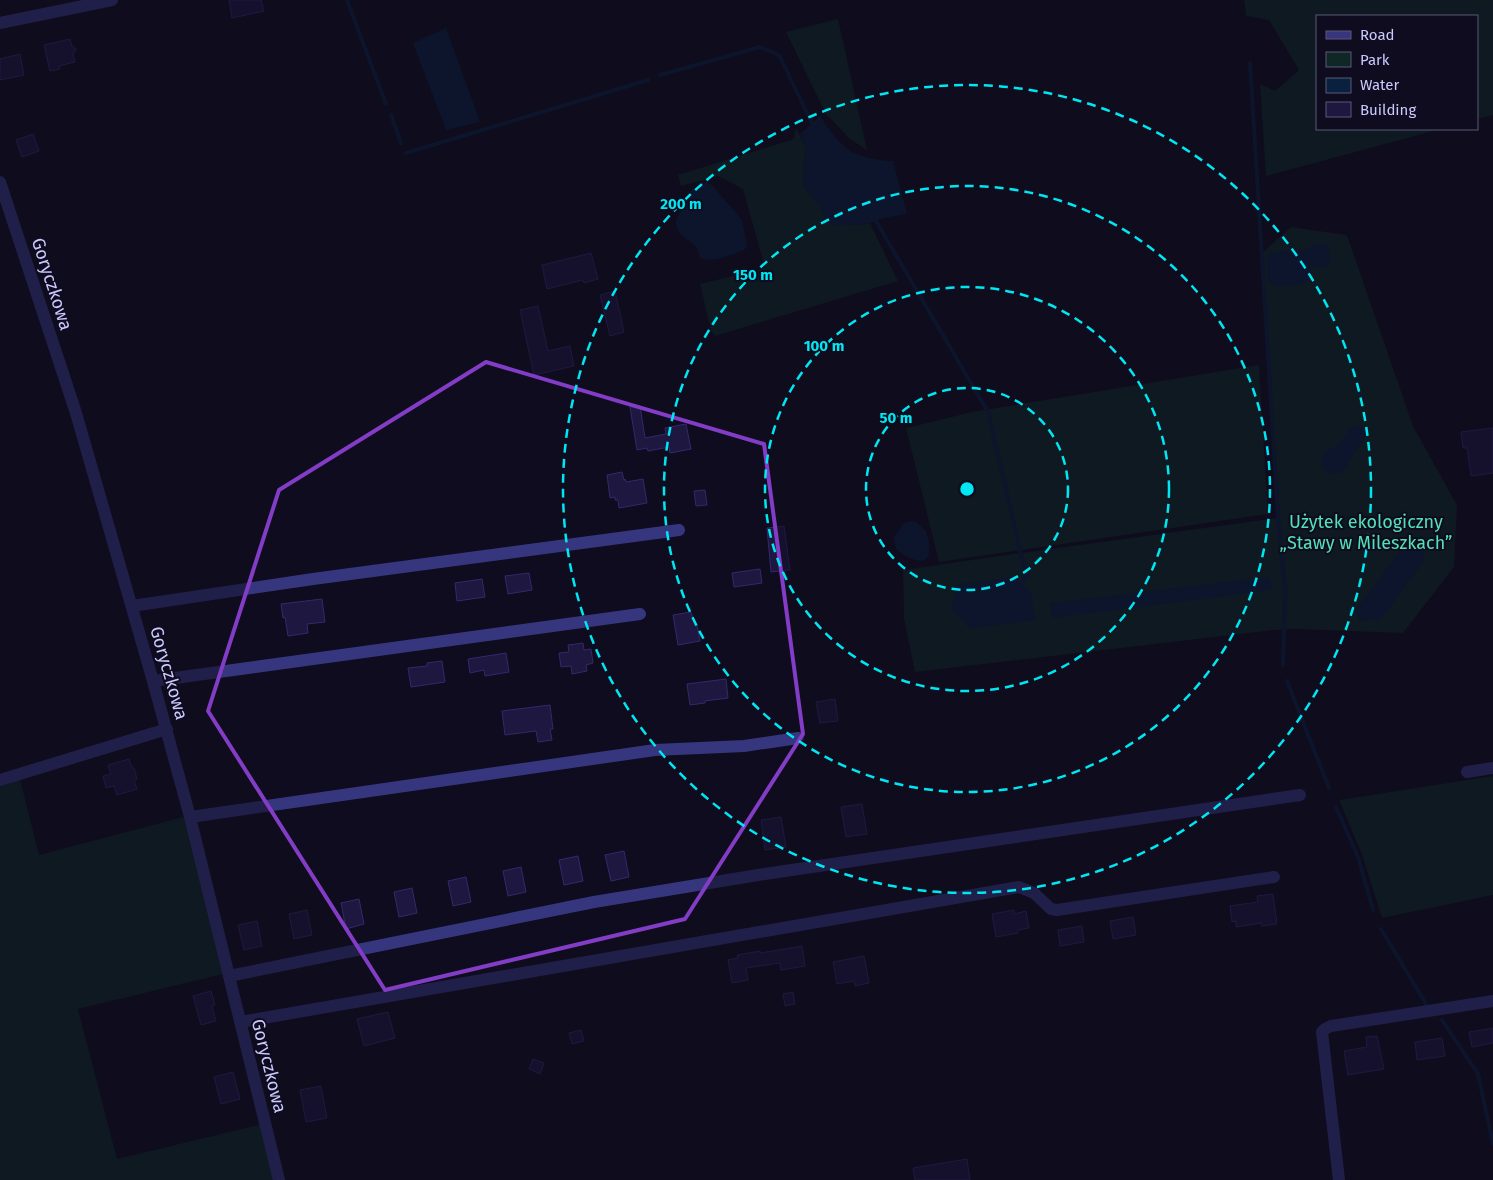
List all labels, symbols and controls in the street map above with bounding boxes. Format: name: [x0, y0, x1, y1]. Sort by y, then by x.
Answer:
legend: [1316, 15, 1478, 130]
text: Road: [1360, 26, 1395, 44]
text: Park: [1360, 51, 1390, 69]
text: Water: [1360, 76, 1399, 94]
text: Building: [1360, 101, 1416, 119]
text: 200 m: [660, 195, 702, 213]
street label: Goryczkowa: [27, 235, 77, 333]
text: 150 m: [733, 266, 773, 284]
text: 100 m: [804, 337, 844, 355]
text: 50 m: [879, 409, 913, 427]
centre of rings: [958, 480, 976, 498]
park label: Użytek ekologiczny „Stawy w Mileszkach”: [1280, 511, 1452, 554]
street label: Goryczkowa: [145, 624, 193, 722]
street label: Goryczkowa: [247, 1017, 291, 1115]

